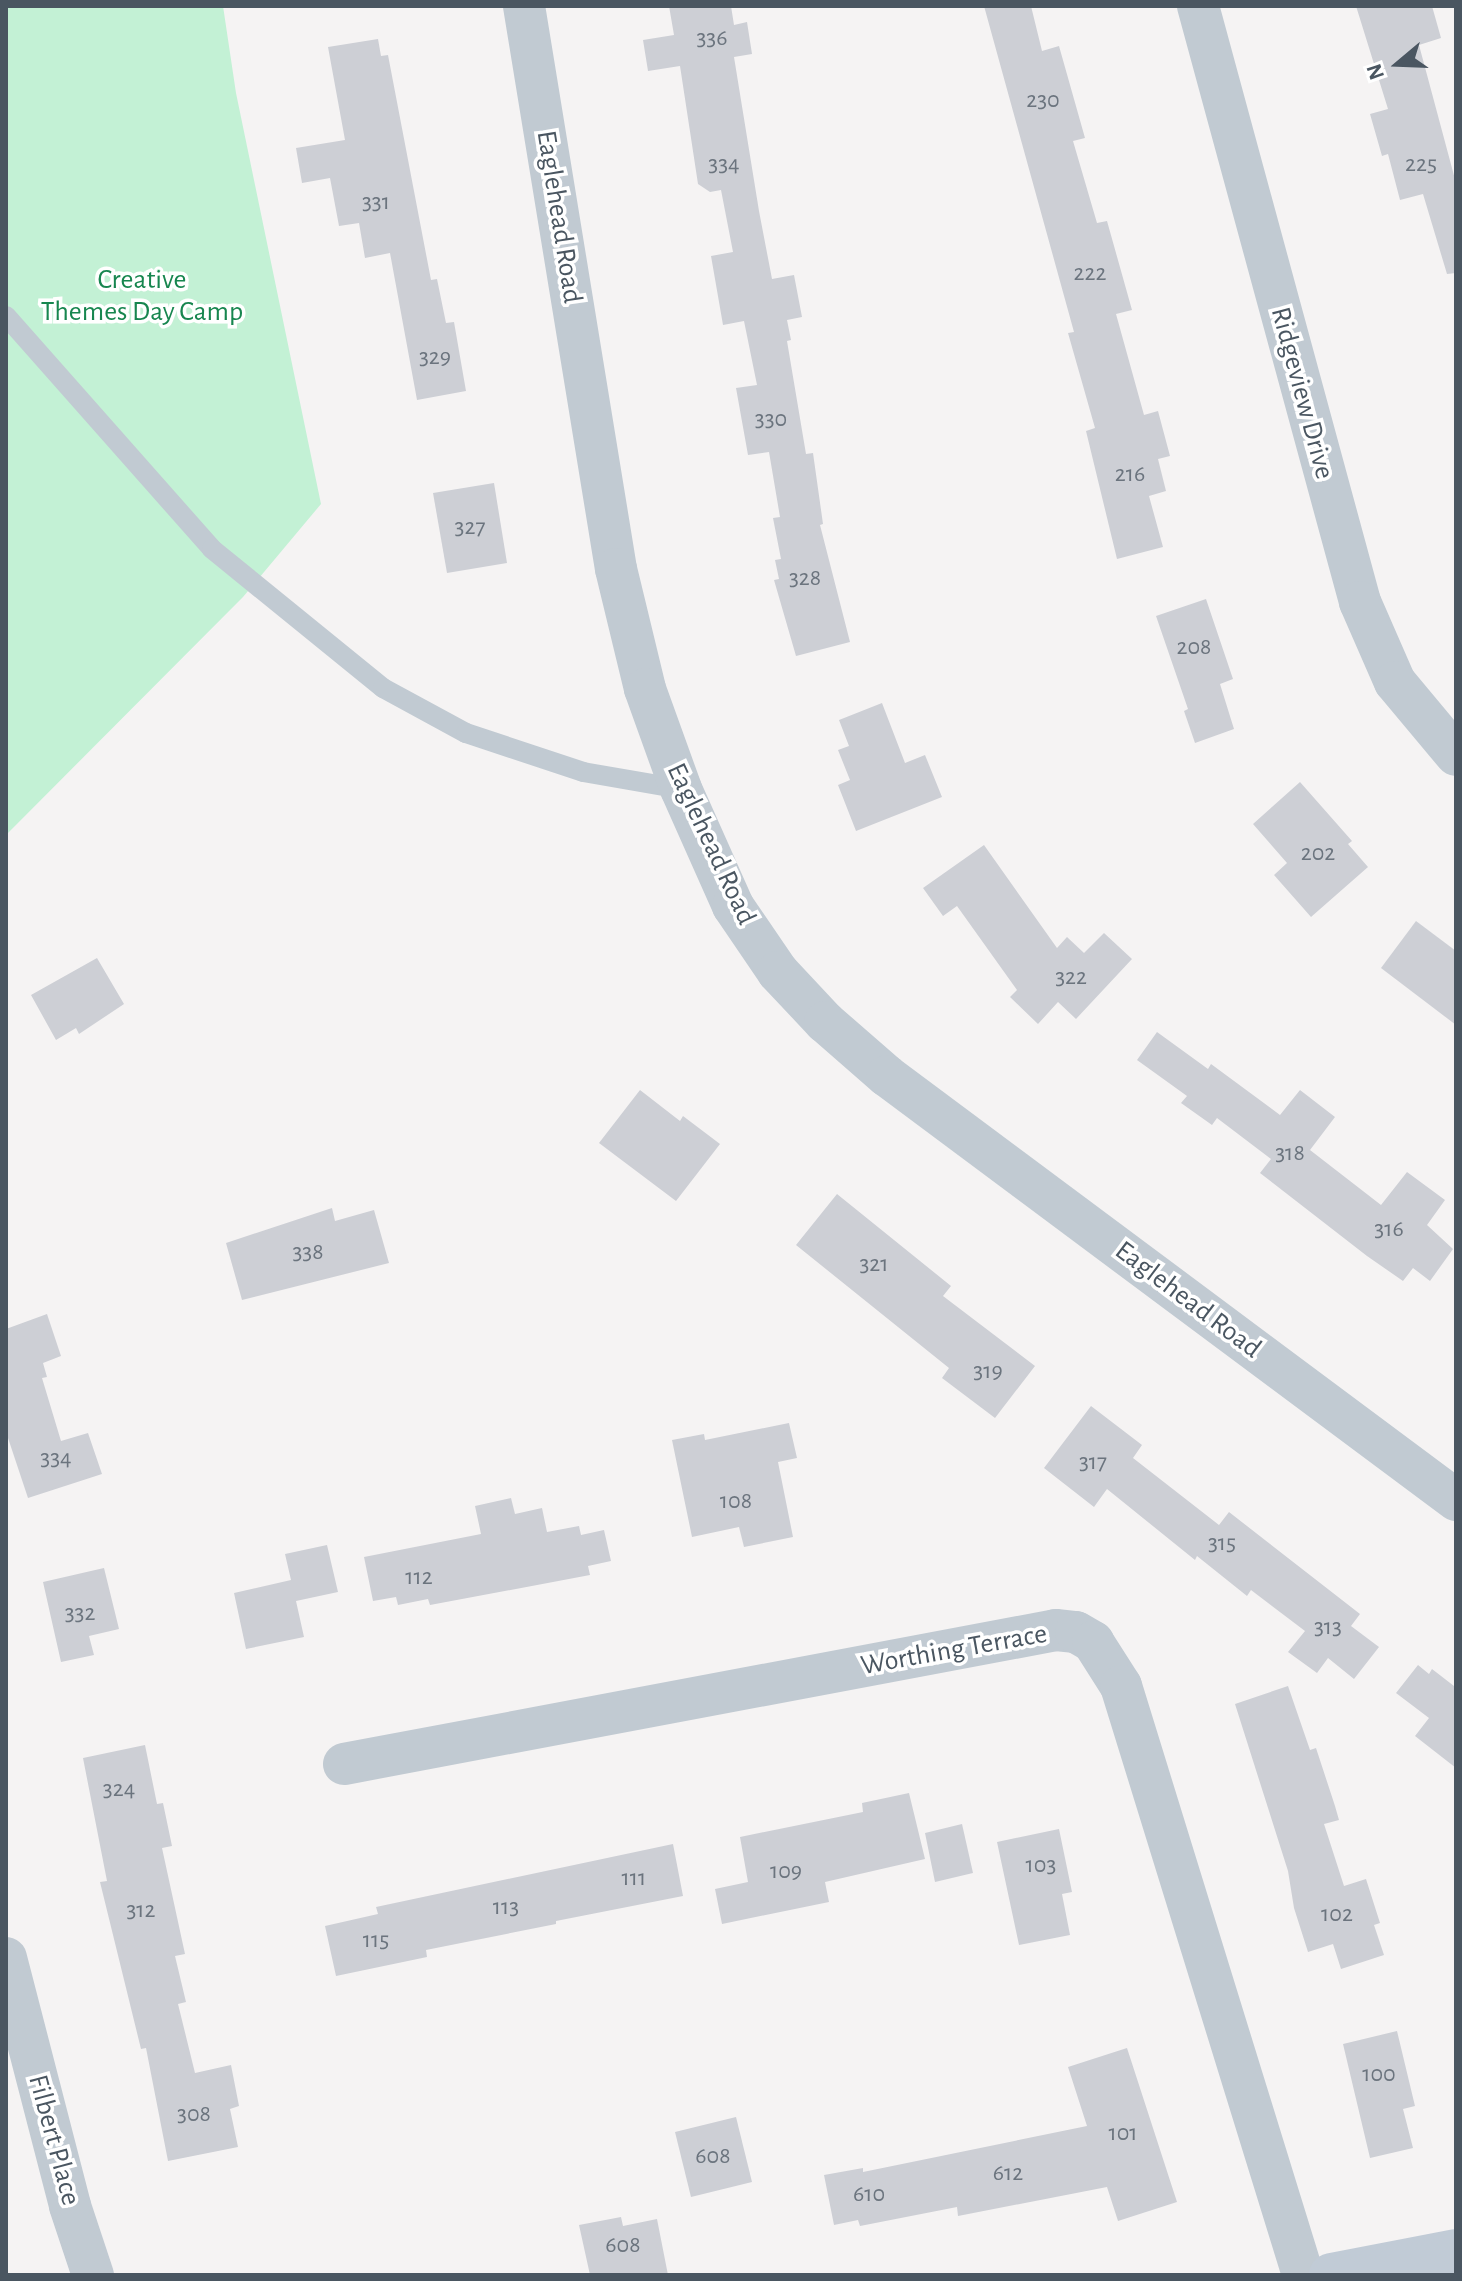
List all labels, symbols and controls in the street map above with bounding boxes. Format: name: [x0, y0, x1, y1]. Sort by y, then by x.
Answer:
north arrow: [1358, 24, 1438, 104]
house number: 336: [696, 25, 728, 53]
text: N: [1362, 61, 1388, 83]
house number: 230: [1026, 87, 1060, 115]
street label: Eaglehead Road: [529, 128, 589, 306]
house number: 334: [708, 151, 740, 179]
house number: 225: [1405, 151, 1437, 179]
house number: 331: [362, 189, 390, 217]
house number: 222: [1074, 260, 1106, 288]
park label: Creative Themes Day Camp: [41, 263, 243, 329]
street label: Ridgeview Drive: [1263, 303, 1341, 483]
house number: 329: [419, 344, 451, 372]
house number: 330: [755, 406, 787, 434]
house number: 216: [1115, 461, 1145, 489]
house number: 327: [455, 514, 485, 542]
house number: 328: [789, 565, 821, 593]
house number: 208: [1177, 634, 1211, 662]
street label: Eaglehead Road: [659, 758, 763, 930]
house number: 202: [1301, 840, 1335, 868]
house number: 322: [1055, 964, 1087, 992]
house number: 318: [1275, 1140, 1305, 1168]
house number: 316: [1374, 1216, 1404, 1244]
street label: Eaglehead Road: [1108, 1234, 1268, 1366]
house number: 338: [292, 1239, 324, 1267]
house number: 321: [859, 1251, 889, 1279]
house number: 319: [973, 1358, 1003, 1386]
house number: 334: [40, 1445, 72, 1473]
house number: 317: [1079, 1449, 1107, 1477]
house number: 108: [720, 1488, 752, 1516]
house number: 315: [1208, 1530, 1236, 1558]
house number: 112: [405, 1564, 433, 1592]
house number: 332: [65, 1600, 95, 1628]
house number: 313: [1314, 1614, 1342, 1642]
street label: Worthing Terrace: [858, 1617, 1050, 1683]
house number: 324: [103, 1776, 135, 1804]
house number: 103: [1026, 1852, 1056, 1880]
house number: 109: [770, 1858, 802, 1886]
house number: 111: [622, 1865, 646, 1893]
house number: 113: [493, 1894, 519, 1922]
house number: 312: [126, 1897, 156, 1925]
house number: 102: [1321, 1901, 1353, 1929]
house number: 115: [363, 1927, 389, 1955]
house number: 100: [1362, 2061, 1396, 2089]
street label: Filbert Place: [20, 2071, 88, 2209]
house number: 308: [177, 2101, 211, 2129]
house number: 101: [1108, 2120, 1138, 2148]
house number: 608: [695, 2143, 731, 2171]
house number: 612: [993, 2160, 1023, 2188]
house number: 610: [853, 2181, 885, 2209]
house number: 608: [605, 2232, 641, 2260]

